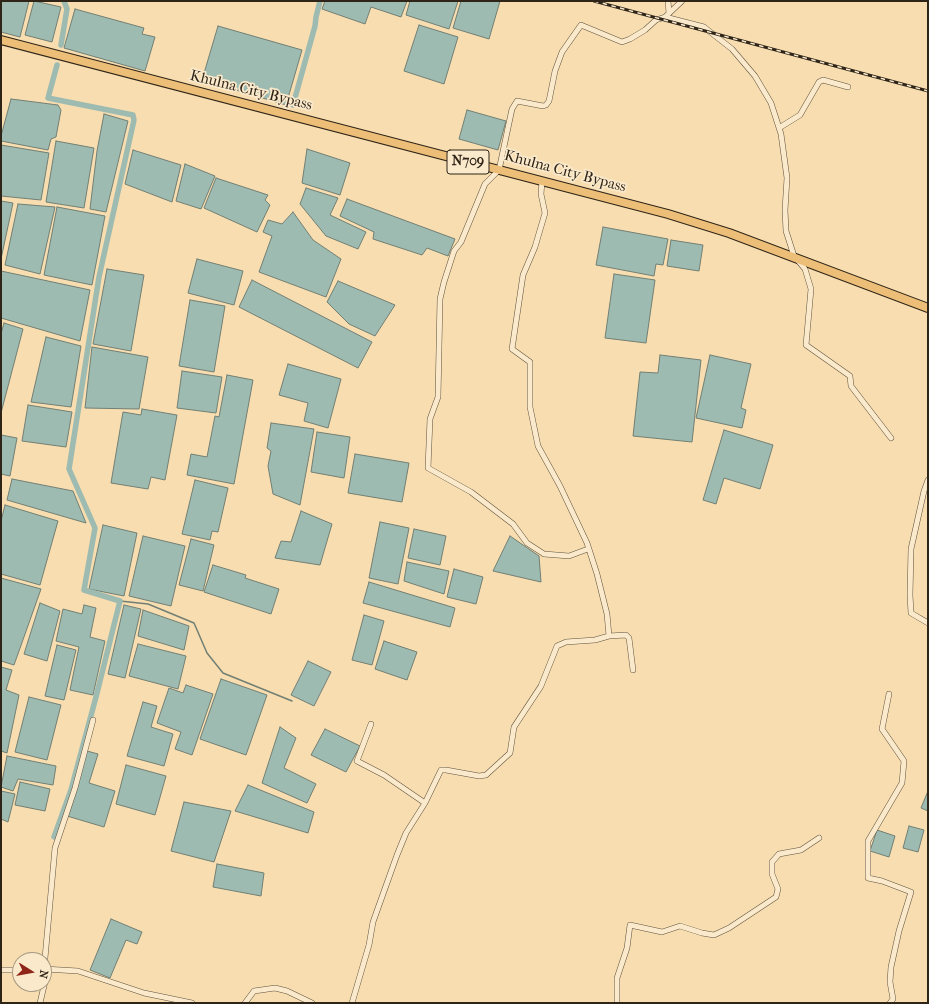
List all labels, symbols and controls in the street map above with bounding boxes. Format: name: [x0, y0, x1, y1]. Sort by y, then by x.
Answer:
street label: Khulna City Bypass: [188, 67, 314, 115]
street label: Khulna City Bypass: [502, 147, 628, 197]
road number: N709: [447, 150, 489, 174]
north arrow: [12, 952, 52, 992]
text: N: [36, 969, 50, 980]

